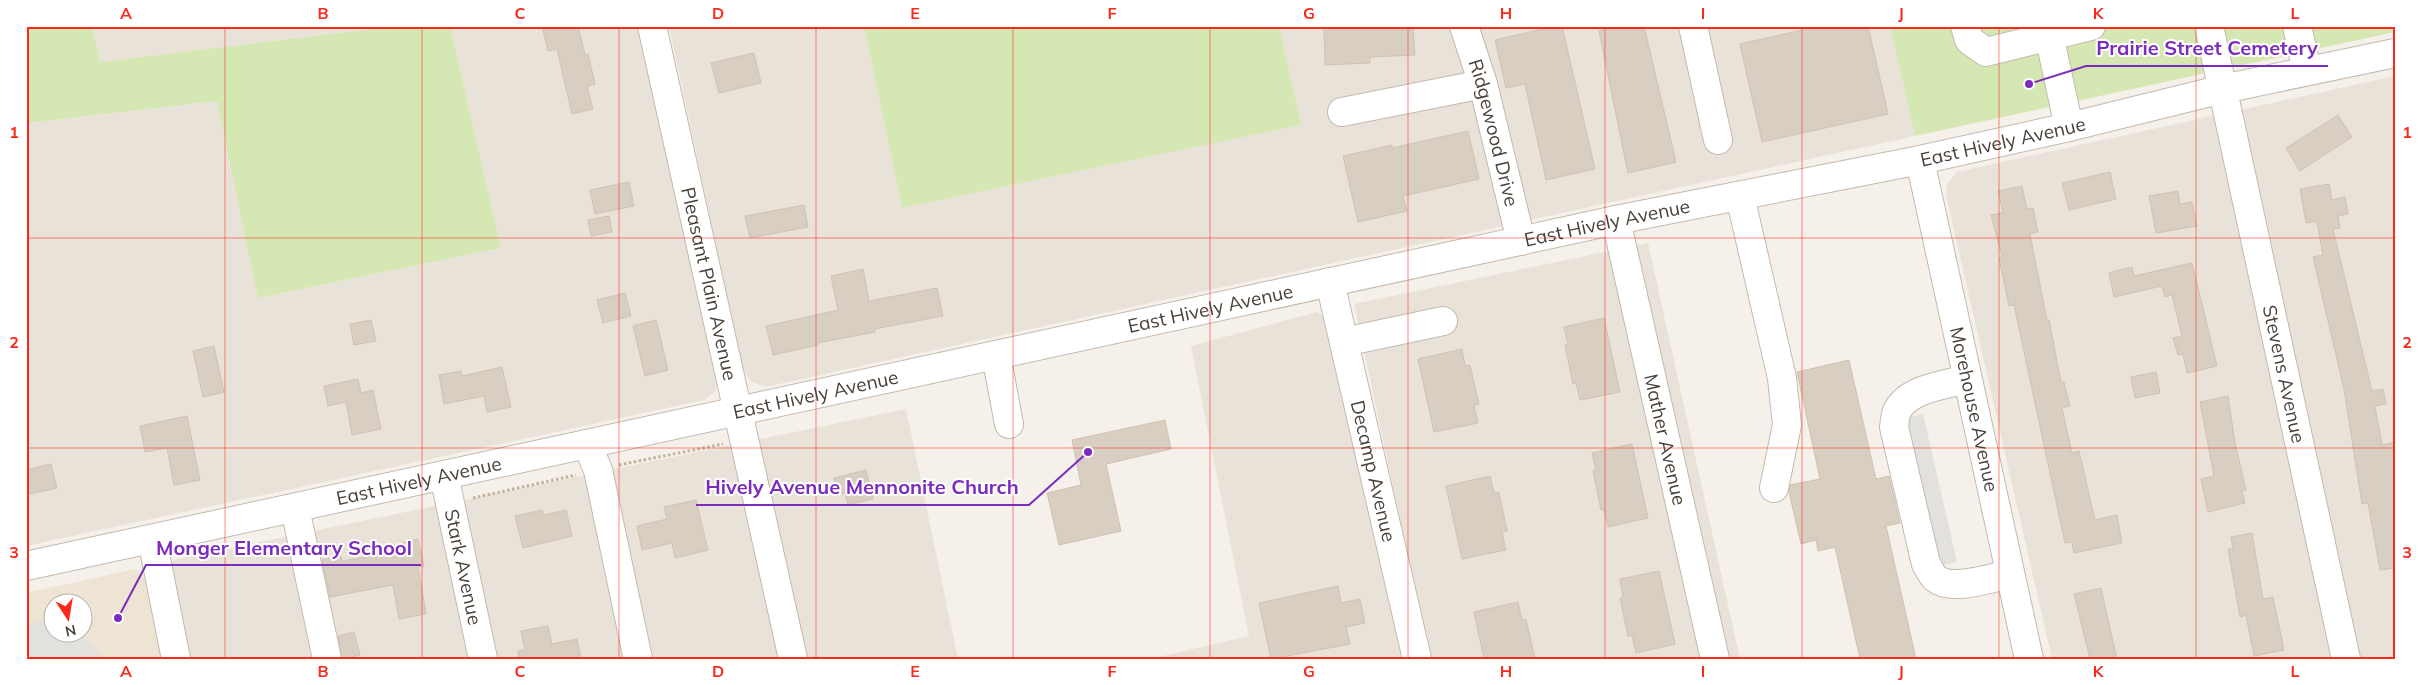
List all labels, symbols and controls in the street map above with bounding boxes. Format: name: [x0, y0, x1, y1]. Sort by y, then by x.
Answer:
text: A: [120, 3, 132, 23]
text: B: [317, 3, 329, 23]
text: C: [515, 3, 526, 23]
text: D: [712, 3, 724, 23]
text: E: [910, 3, 920, 23]
text: F: [1107, 3, 1117, 23]
text: G: [1303, 3, 1315, 23]
text: H: [1500, 3, 1512, 23]
text: I: [1701, 3, 1705, 23]
text: J: [1898, 3, 1904, 23]
text: K: [2093, 3, 2105, 23]
text: L: [2291, 3, 2300, 23]
callout: Prairie Street Cemetery: [2086, 31, 2328, 66]
text: Prairie Street Cemetery: [2096, 35, 2318, 60]
street label: Ridgewood Drive: [1464, 56, 1524, 209]
street label: East Hively Avenue: [1918, 111, 2088, 172]
text: 1: [9, 122, 19, 142]
text: 1: [2402, 122, 2412, 142]
street label: Pleasant Plain Avenue: [676, 185, 743, 383]
street label: East Hively Avenue: [1522, 194, 1692, 252]
street label: East Hively Avenue: [1125, 279, 1295, 338]
street label: Stevens Avenue: [2258, 303, 2311, 445]
street label: Morehouse Avenue: [1945, 324, 2004, 494]
text: 2: [9, 332, 19, 352]
text: 2: [2402, 332, 2412, 352]
street label: East Hively Avenue: [731, 365, 900, 424]
street label: Mather Avenue: [1639, 372, 1692, 507]
street label: Decamp Avenue: [1346, 398, 1402, 544]
street label: East Hively Avenue: [334, 451, 504, 510]
callout: Hively Avenue Mennonite Church: [696, 470, 1029, 505]
text: Hively Avenue Mennonite Church: [705, 474, 1019, 499]
street label: Stark Avenue: [440, 507, 487, 627]
callout: Monger Elementary School: [146, 530, 421, 565]
text: Monger Elementary School: [156, 535, 412, 560]
text: 3: [9, 542, 19, 562]
text: 3: [2402, 542, 2412, 562]
north arrow: [42, 592, 92, 642]
text: N: [64, 621, 78, 641]
text: A: [120, 661, 132, 681]
text: B: [317, 661, 329, 681]
text: C: [515, 661, 526, 681]
text: D: [712, 661, 724, 681]
text: E: [910, 661, 920, 681]
text: F: [1107, 661, 1117, 681]
text: G: [1303, 661, 1315, 681]
text: H: [1500, 661, 1512, 681]
text: I: [1701, 661, 1705, 681]
text: J: [1898, 661, 1904, 681]
text: K: [2093, 661, 2105, 681]
text: L: [2291, 661, 2300, 681]

